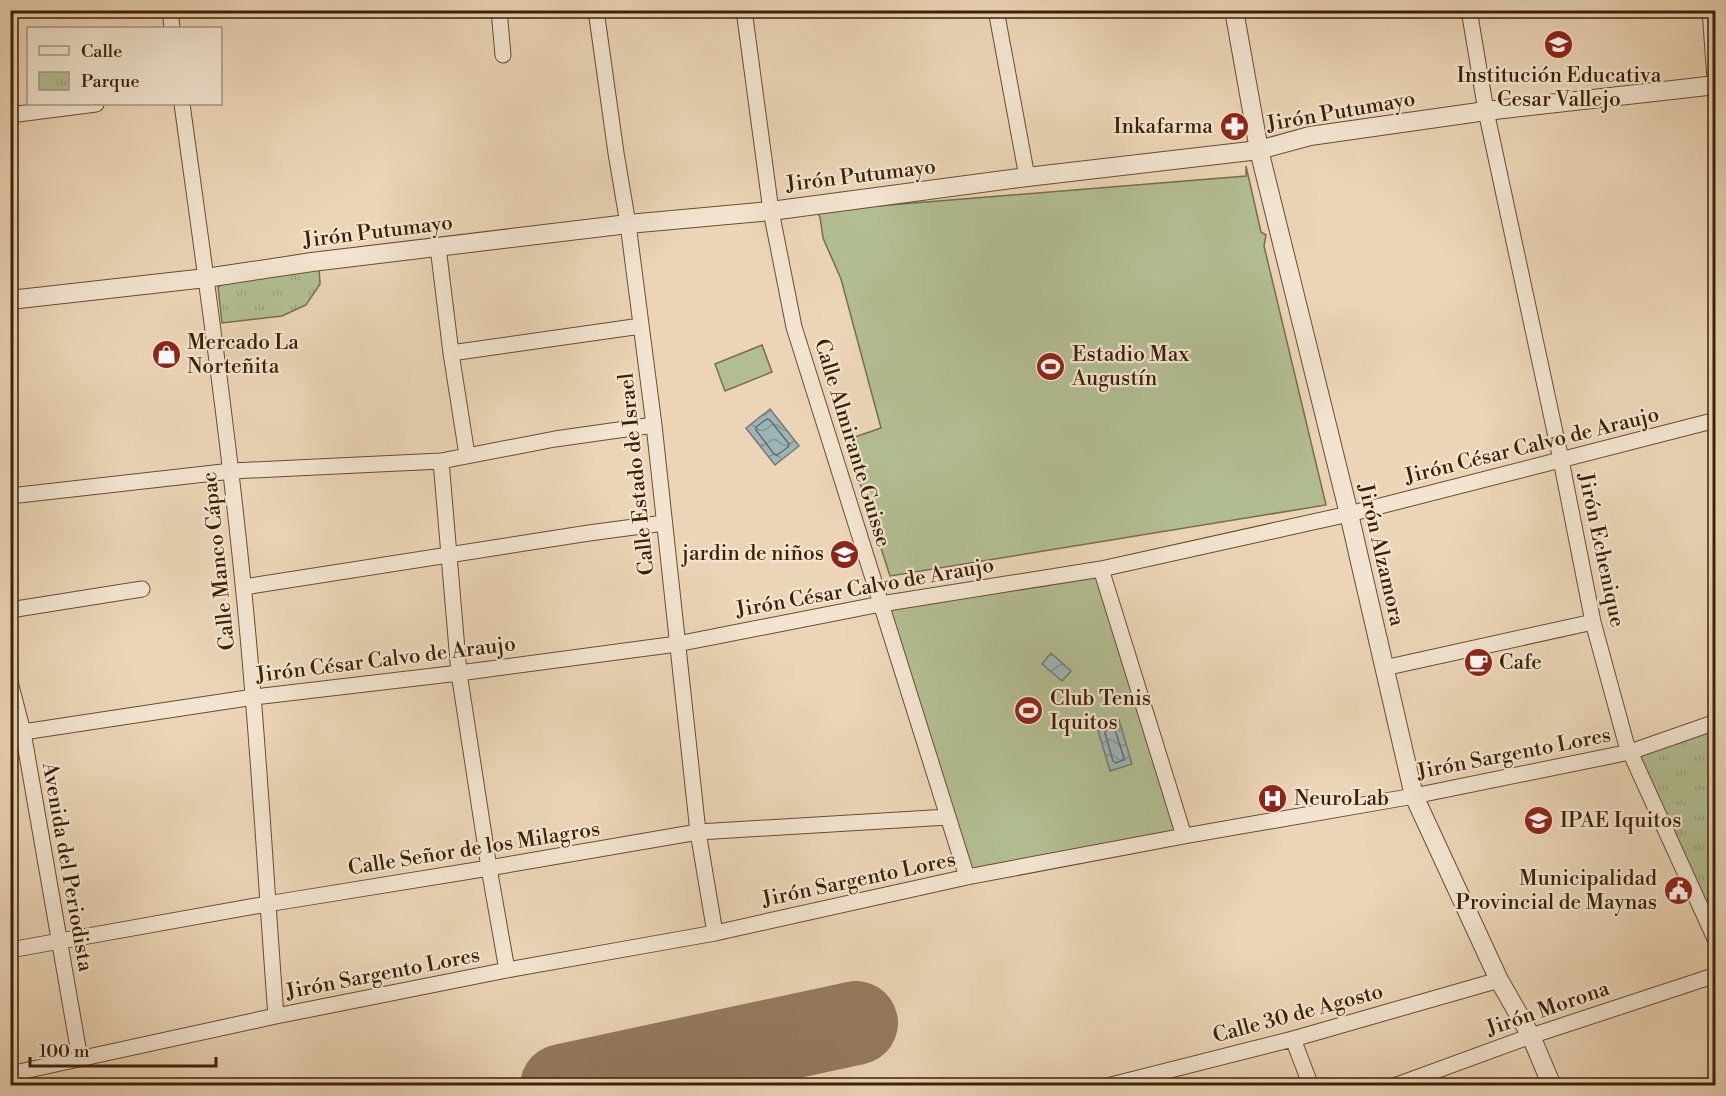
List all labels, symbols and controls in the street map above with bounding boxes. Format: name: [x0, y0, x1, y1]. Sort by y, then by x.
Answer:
legend: [27, 27, 222, 105]
school or university icon: Institución Educativa Cesar Vallejo: [1543, 29, 1575, 61]
text: Calle: [81, 40, 122, 63]
place label: Institución Educativa Cesar Vallejo: [1457, 63, 1662, 113]
text: Parque: [81, 70, 140, 93]
street label: Jirón Putumayo: [1264, 86, 1417, 138]
pharmacy icon: Inkafarma: [1218, 111, 1250, 143]
place label: Inkafarma: [1114, 114, 1213, 140]
street label: Jirón Putumayo: [784, 154, 937, 198]
street label: Jirón Putumayo: [301, 210, 454, 254]
place label: Mercado La Norteñita: [187, 330, 299, 380]
street label: Calle Almirante Guisse: [808, 336, 896, 550]
shop icon: Mercado La Norteñita: [150, 339, 182, 371]
place label: Estadio Max Augustín: [1071, 342, 1189, 392]
sports icon: Estadio Max Augustín: [1035, 351, 1067, 383]
street label: Calle Estado de Israel: [613, 372, 661, 576]
street label: Jirón César Calvo de Araujo: [1401, 402, 1662, 490]
street label: Jirón Echenique: [1572, 469, 1630, 630]
street label: Calle Manco Cápac: [197, 470, 241, 652]
street label: Jirón Alzamora: [1352, 480, 1410, 629]
school or university icon: jardin de niños: [829, 538, 861, 570]
place label: jardin de niños: [681, 541, 824, 567]
street label: Jirón César Calvo de Araujo: [733, 552, 996, 624]
street label: Jirón César Calvo de Araujo: [254, 631, 517, 689]
cafe icon: Cafe: [1462, 647, 1494, 679]
place label: Cafe: [1499, 650, 1542, 676]
place label: Club Tenis Iquitos: [1050, 686, 1151, 736]
sports icon: Club Tenis Iquitos: [1013, 695, 1045, 727]
street label: Jirón Sargento Lores: [1414, 722, 1613, 786]
street label: Avenida del Periodista: [36, 759, 98, 974]
hospital icon: NeuroLab: [1257, 783, 1289, 815]
place label: NeuroLab: [1294, 786, 1389, 812]
school or university icon: IPAE Iquitos: [1523, 805, 1555, 837]
place label: IPAE Iquitos: [1560, 808, 1681, 834]
street label: Calle Señor de los Milagros: [346, 816, 602, 882]
street label: Jirón Sargento Lores: [759, 847, 958, 913]
place label: Municipalidad Provincial de Maynas: [1455, 866, 1657, 916]
public building icon: Municipalidad Provincial de Maynas: [1662, 875, 1694, 907]
street label: Jirón Sargento Lores: [283, 942, 482, 1006]
street label: Jirón Morona: [1482, 976, 1613, 1042]
street label: Calle 30 de Agosto: [1210, 979, 1386, 1049]
scale bar: [30, 1030, 216, 1068]
text: 100 m: [39, 1040, 90, 1063]

